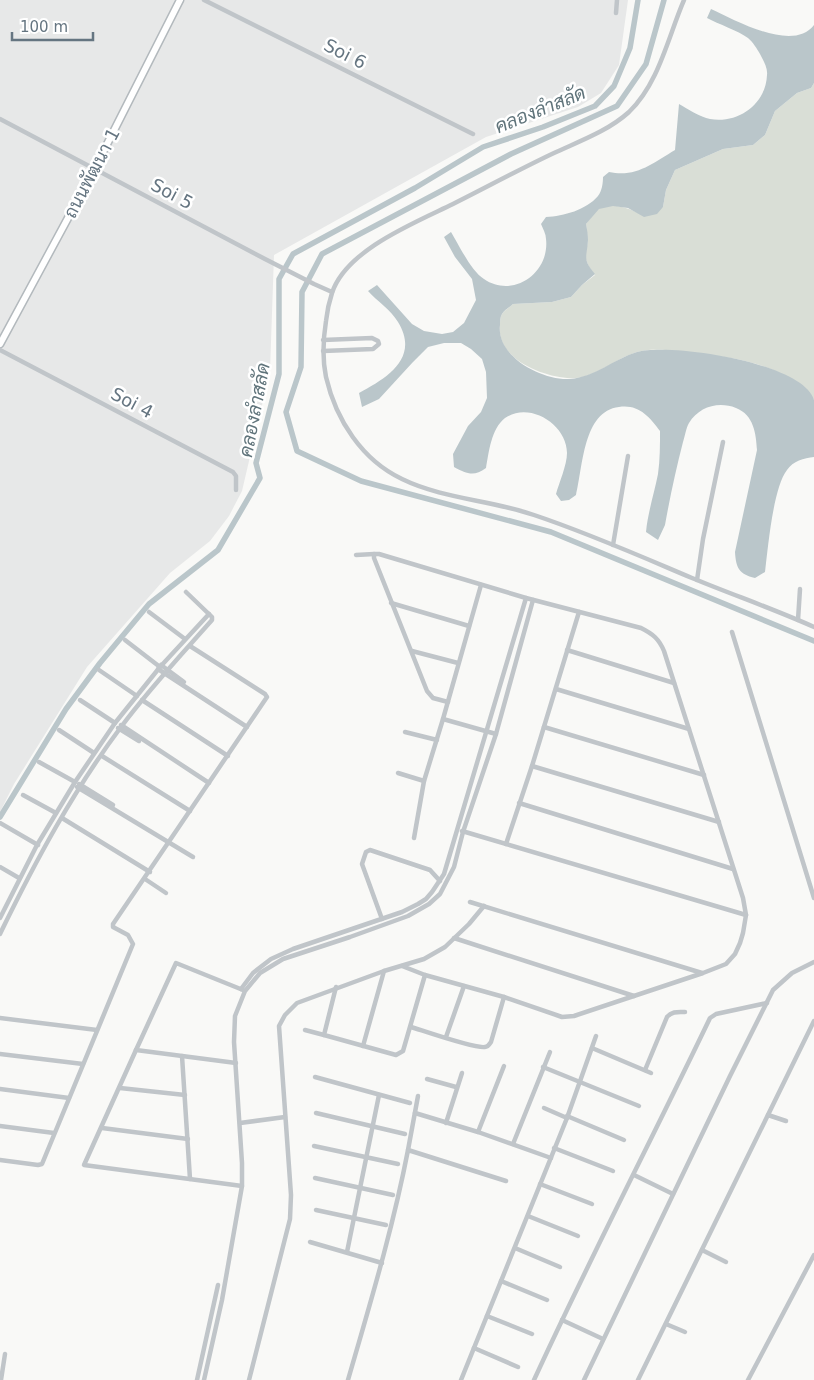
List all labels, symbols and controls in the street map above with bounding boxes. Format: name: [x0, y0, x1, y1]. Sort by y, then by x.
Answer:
scale bar: [12, 10, 94, 42]
text: 100 m: [20, 18, 68, 36]
street label: Soi 6: [321, 34, 370, 73]
water label: คลองลำสลัด: [491, 81, 589, 137]
street label: ถนนพัฒนา 1: [59, 124, 124, 221]
street label: Soi 5: [148, 174, 197, 213]
water label: คลองลำสลัด: [234, 361, 274, 459]
street label: Soi 4: [108, 383, 157, 422]

